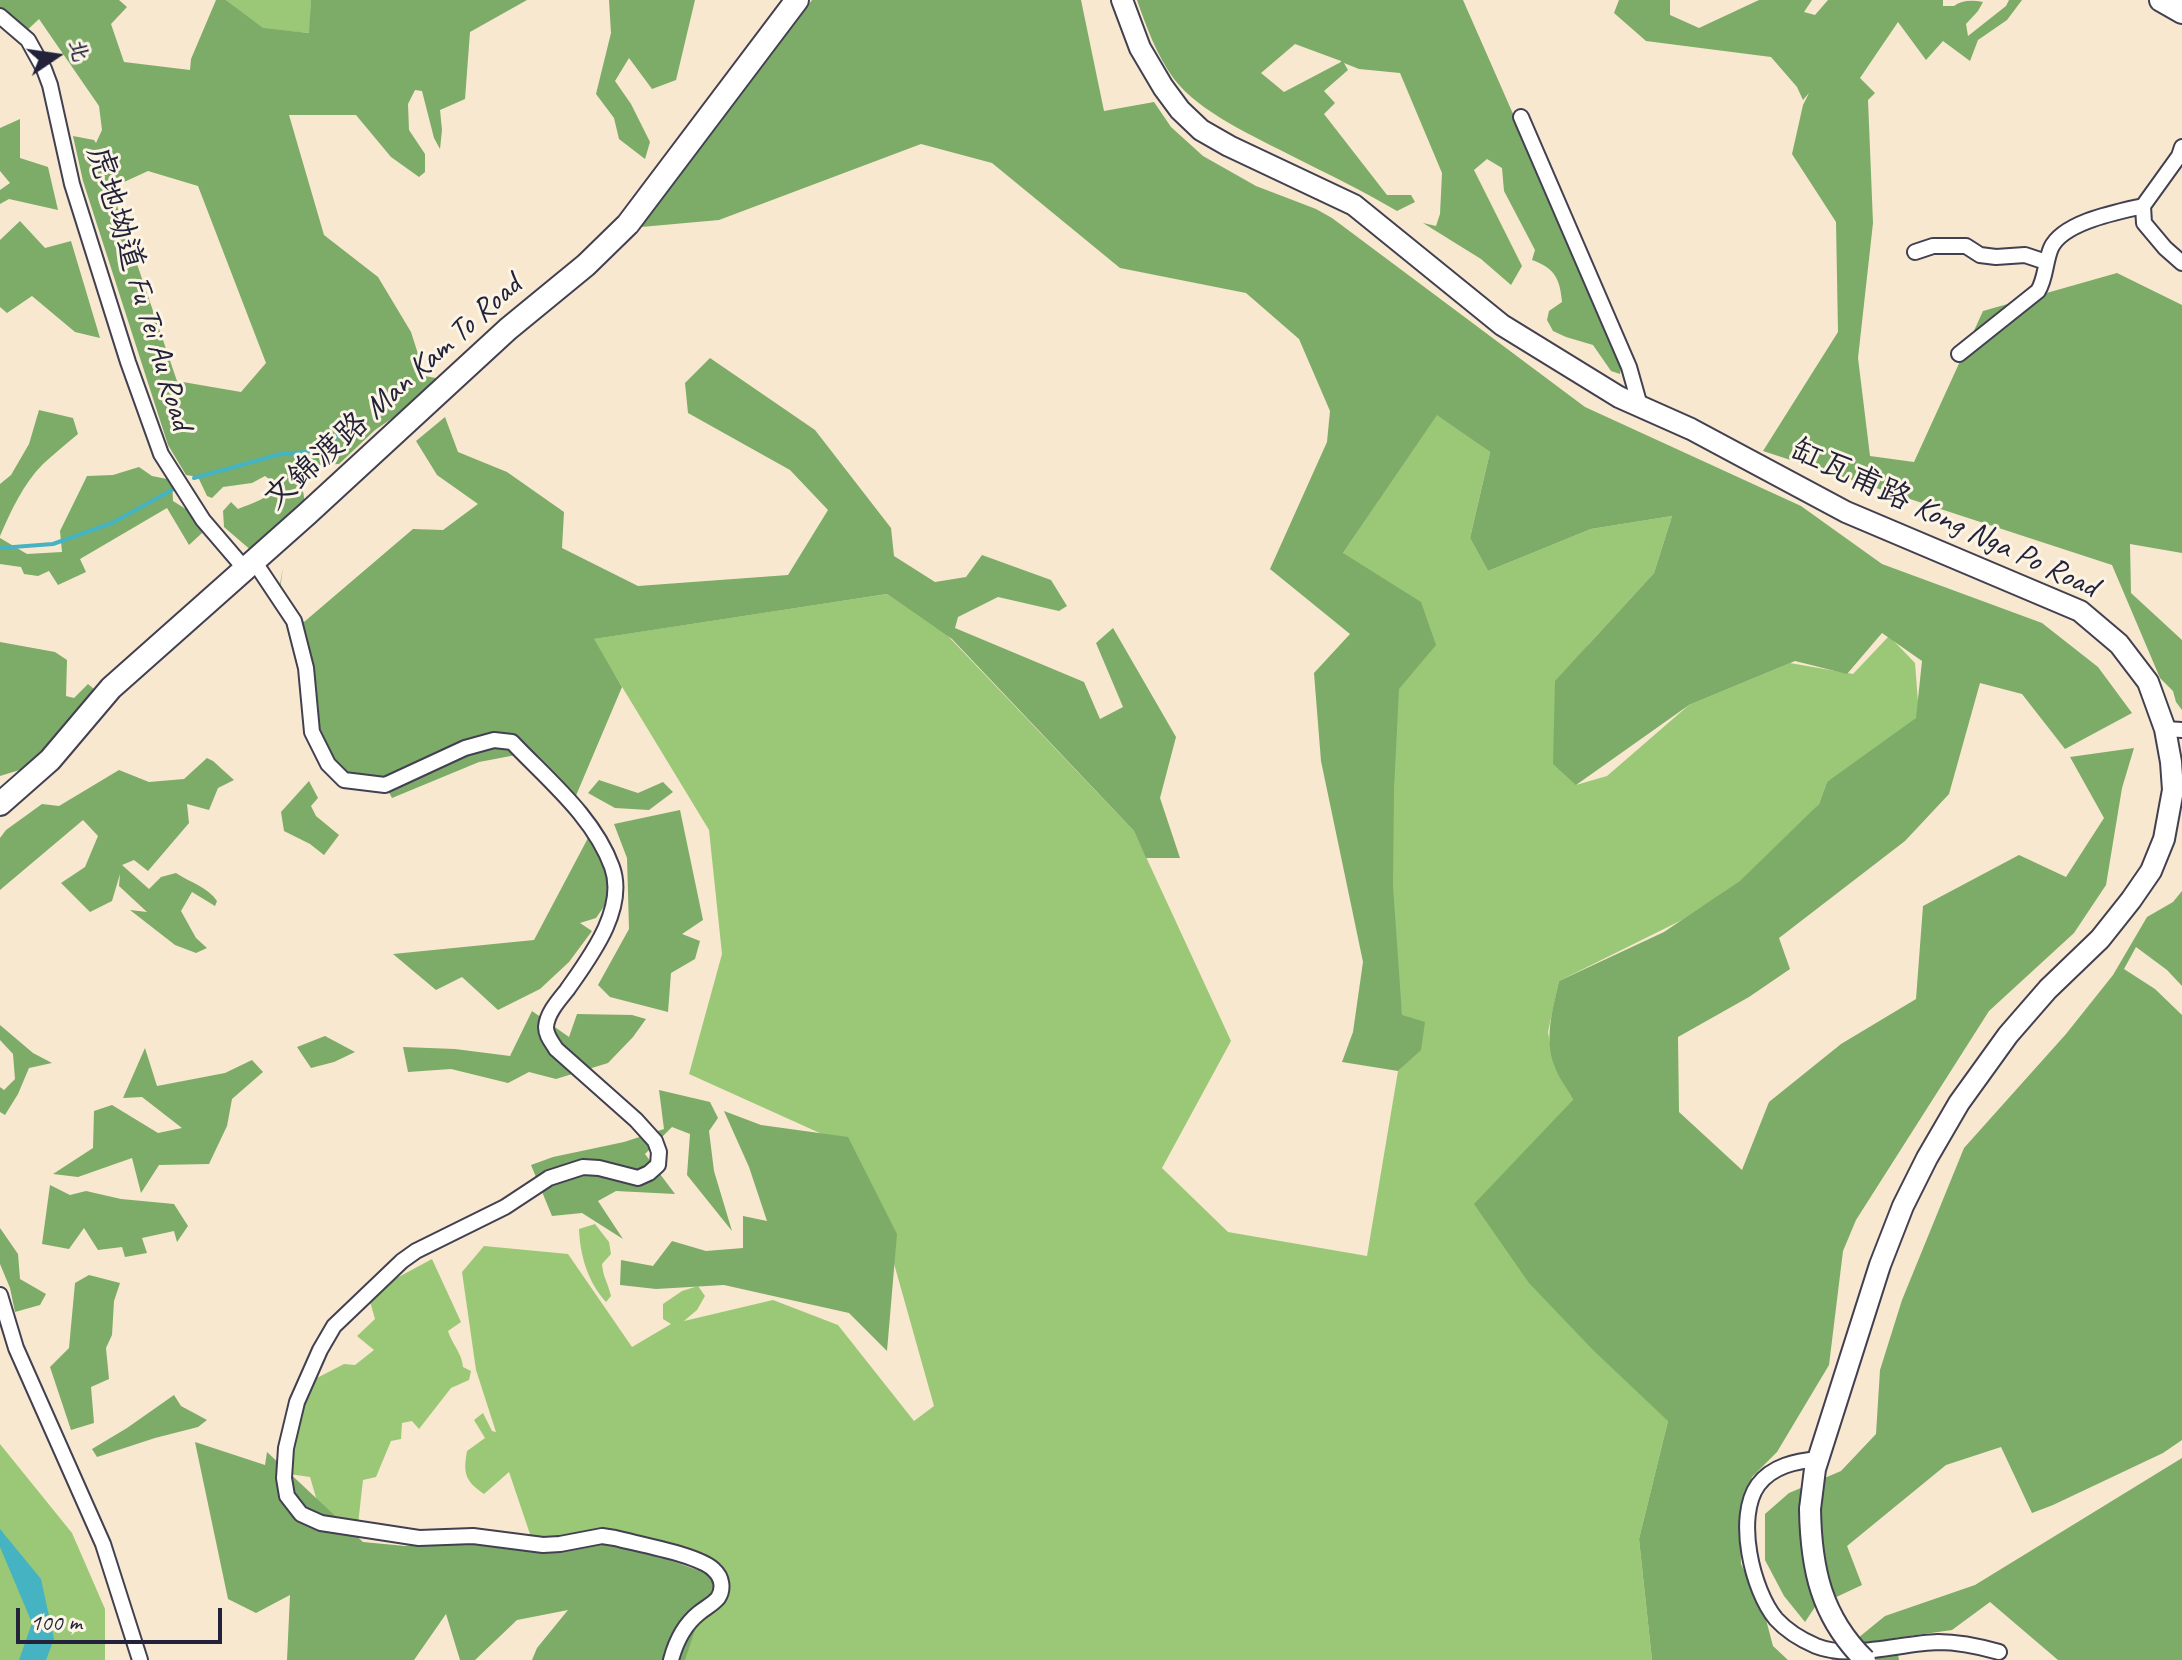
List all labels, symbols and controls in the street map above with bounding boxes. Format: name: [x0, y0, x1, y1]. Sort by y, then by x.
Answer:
north arrow: [16, 16, 96, 96]
text: 北: [63, 37, 96, 64]
street label: 虎地坳道 Fu Tei Au Road: [78, 142, 200, 434]
street label: 文錦渡路 Man Kam To Road: [256, 267, 530, 519]
street label: 缸瓦甫路 Kong Nga Po Road: [1785, 431, 2103, 607]
scale bar: [20, 1592, 226, 1642]
text: 100 m: [30, 1607, 82, 1637]

